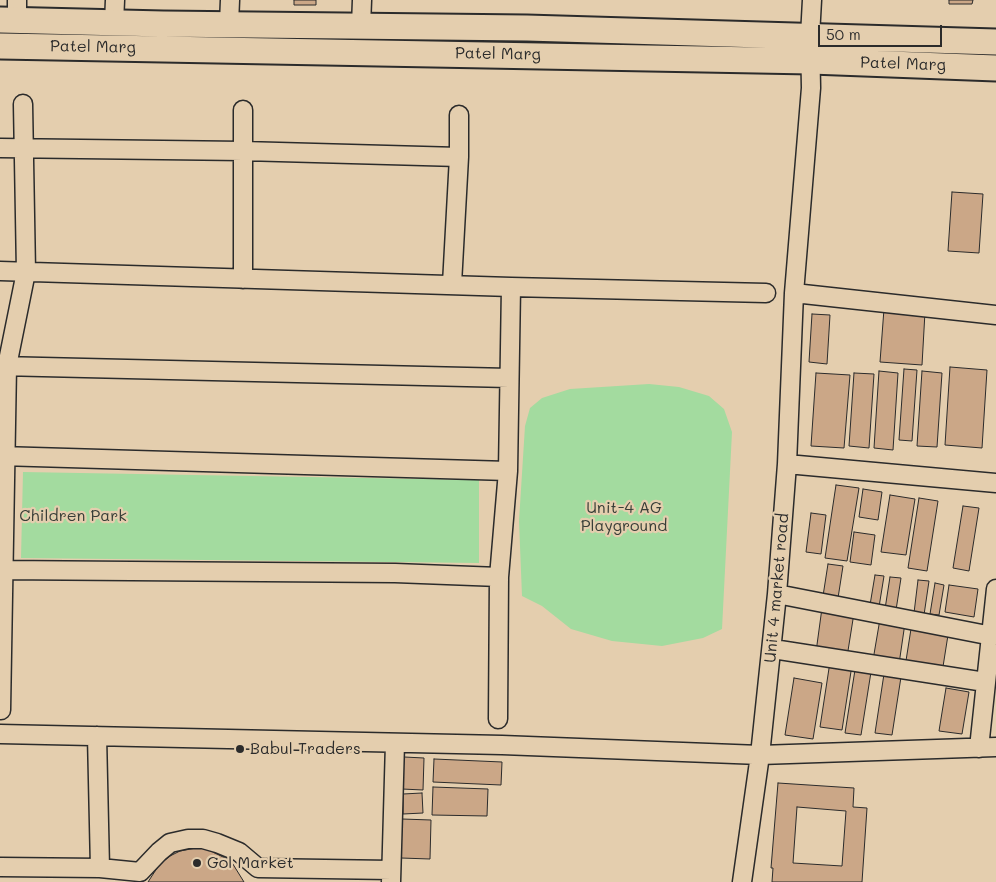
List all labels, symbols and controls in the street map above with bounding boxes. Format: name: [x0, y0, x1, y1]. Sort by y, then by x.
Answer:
scale bar: [821, 15, 945, 47]
text: 50 m: [826, 24, 861, 44]
street label: Patel Marg: [50, 37, 136, 57]
street label: Patel Marg: [455, 44, 541, 64]
street label: Patel Marg: [860, 53, 946, 75]
park label: Unit-4 AG Playground: [581, 498, 667, 536]
park label: Children Park: [19, 506, 127, 526]
street label: Unit 4 market road: [761, 512, 793, 664]
place label: Babul Traders: [250, 739, 361, 759]
marker: Babul Traders: [234, 743, 246, 755]
place label: Gol Market: [207, 853, 294, 873]
marker: Gol Market: [191, 857, 203, 869]

